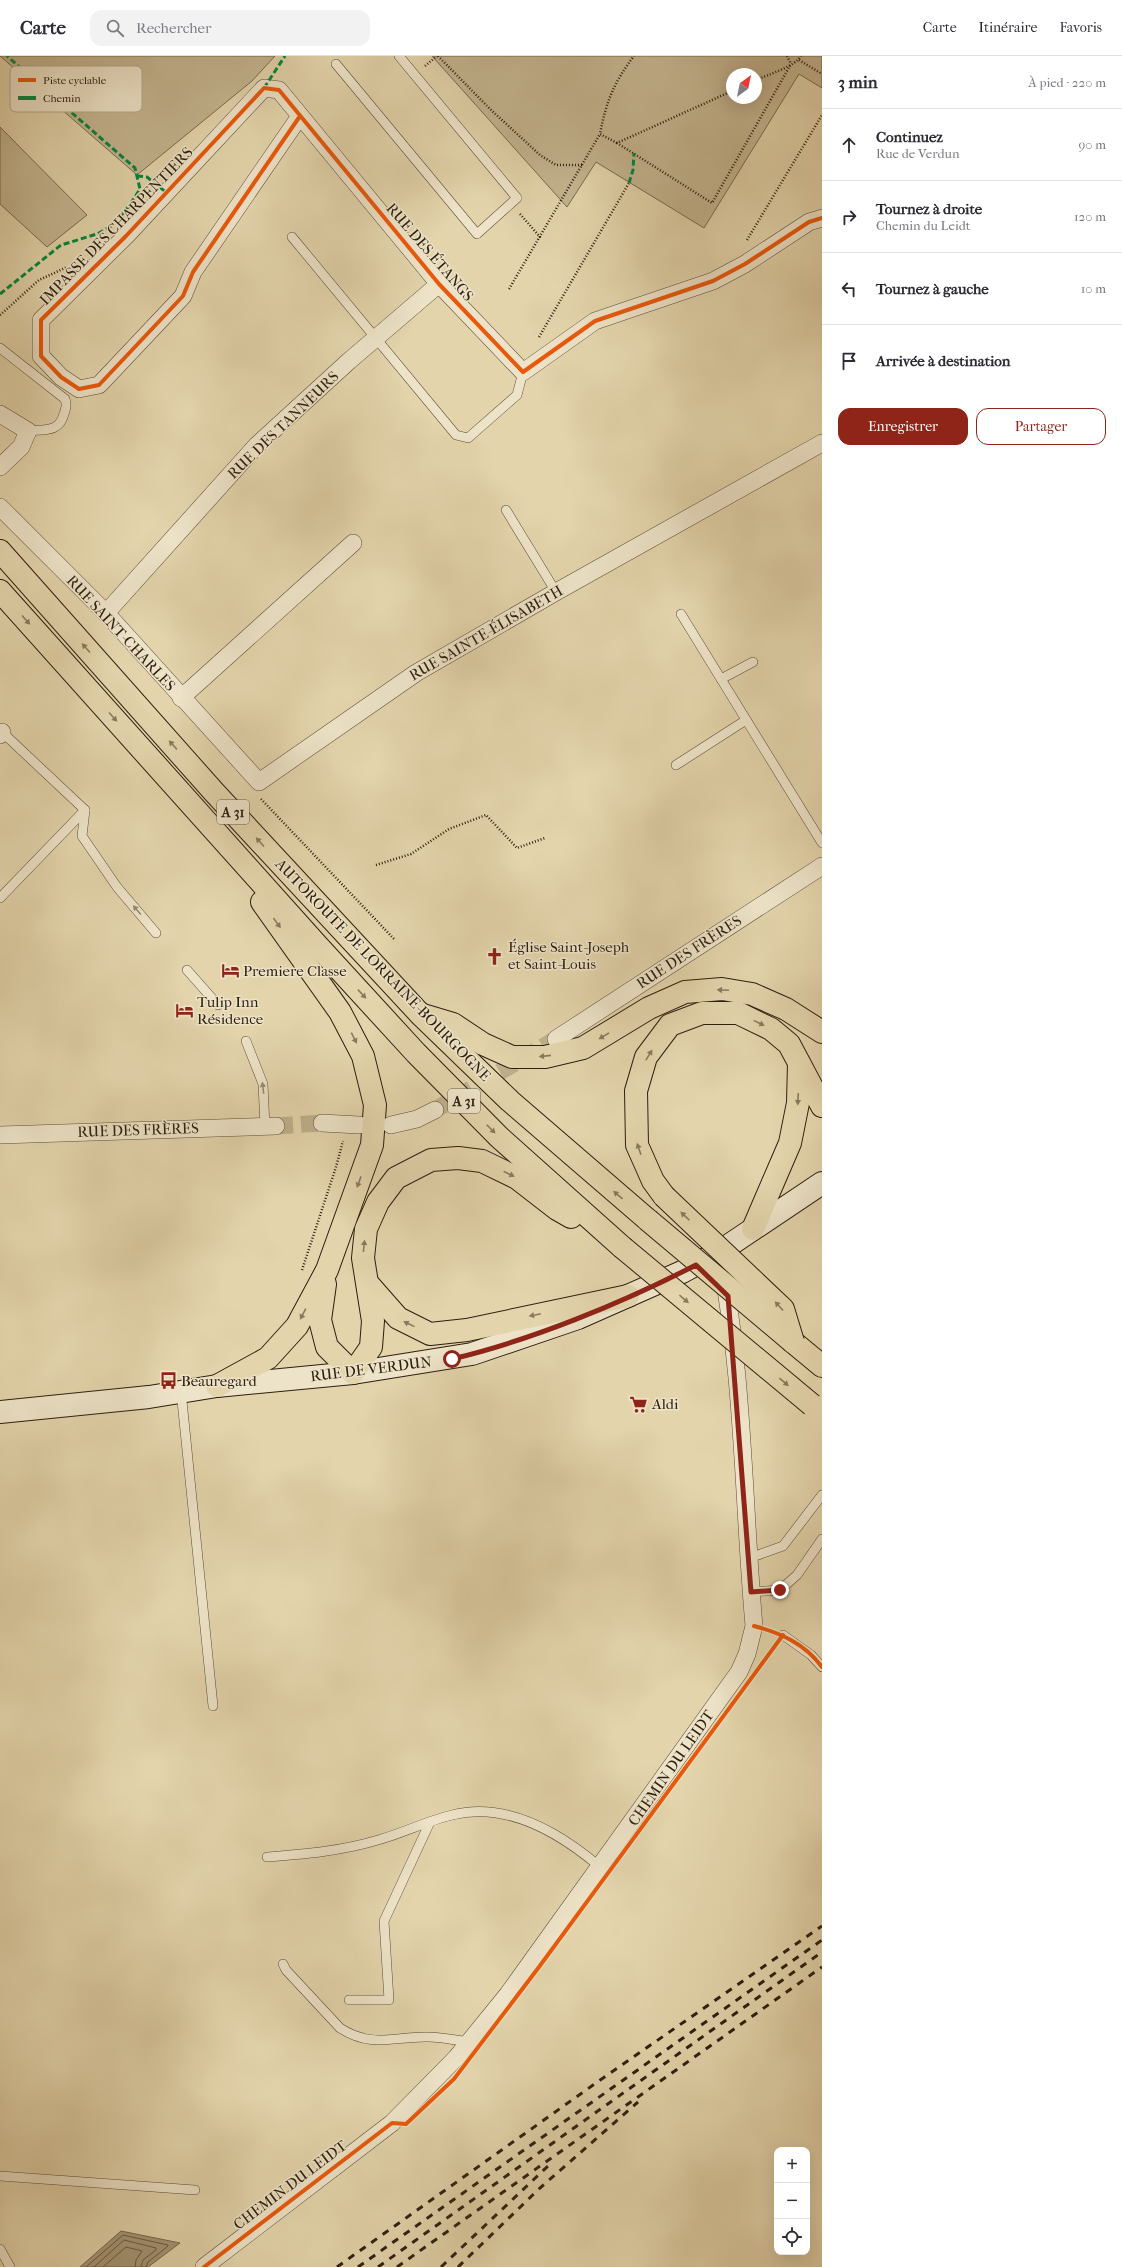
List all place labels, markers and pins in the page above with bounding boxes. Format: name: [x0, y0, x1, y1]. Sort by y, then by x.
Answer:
place label: Église Saint-Joseph et Saint-Louis: [508, 938, 630, 973]
church icon: Église Saint-Joseph et Saint-Louis: [485, 946, 505, 966]
hotel icon: Premiere Classe: [220, 961, 240, 981]
place label: Premiere Classe: [243, 962, 347, 980]
place label: Tulip Inn Résidence: [197, 993, 264, 1028]
hotel icon: Tulip Inn Résidence: [174, 1001, 194, 1021]
bus stop icon: Beauregard: [158, 1371, 178, 1391]
place label: Beauregard: [181, 1372, 257, 1390]
supermarket icon: Aldi: [629, 1394, 649, 1414]
place label: Aldi: [651, 1395, 679, 1413]

